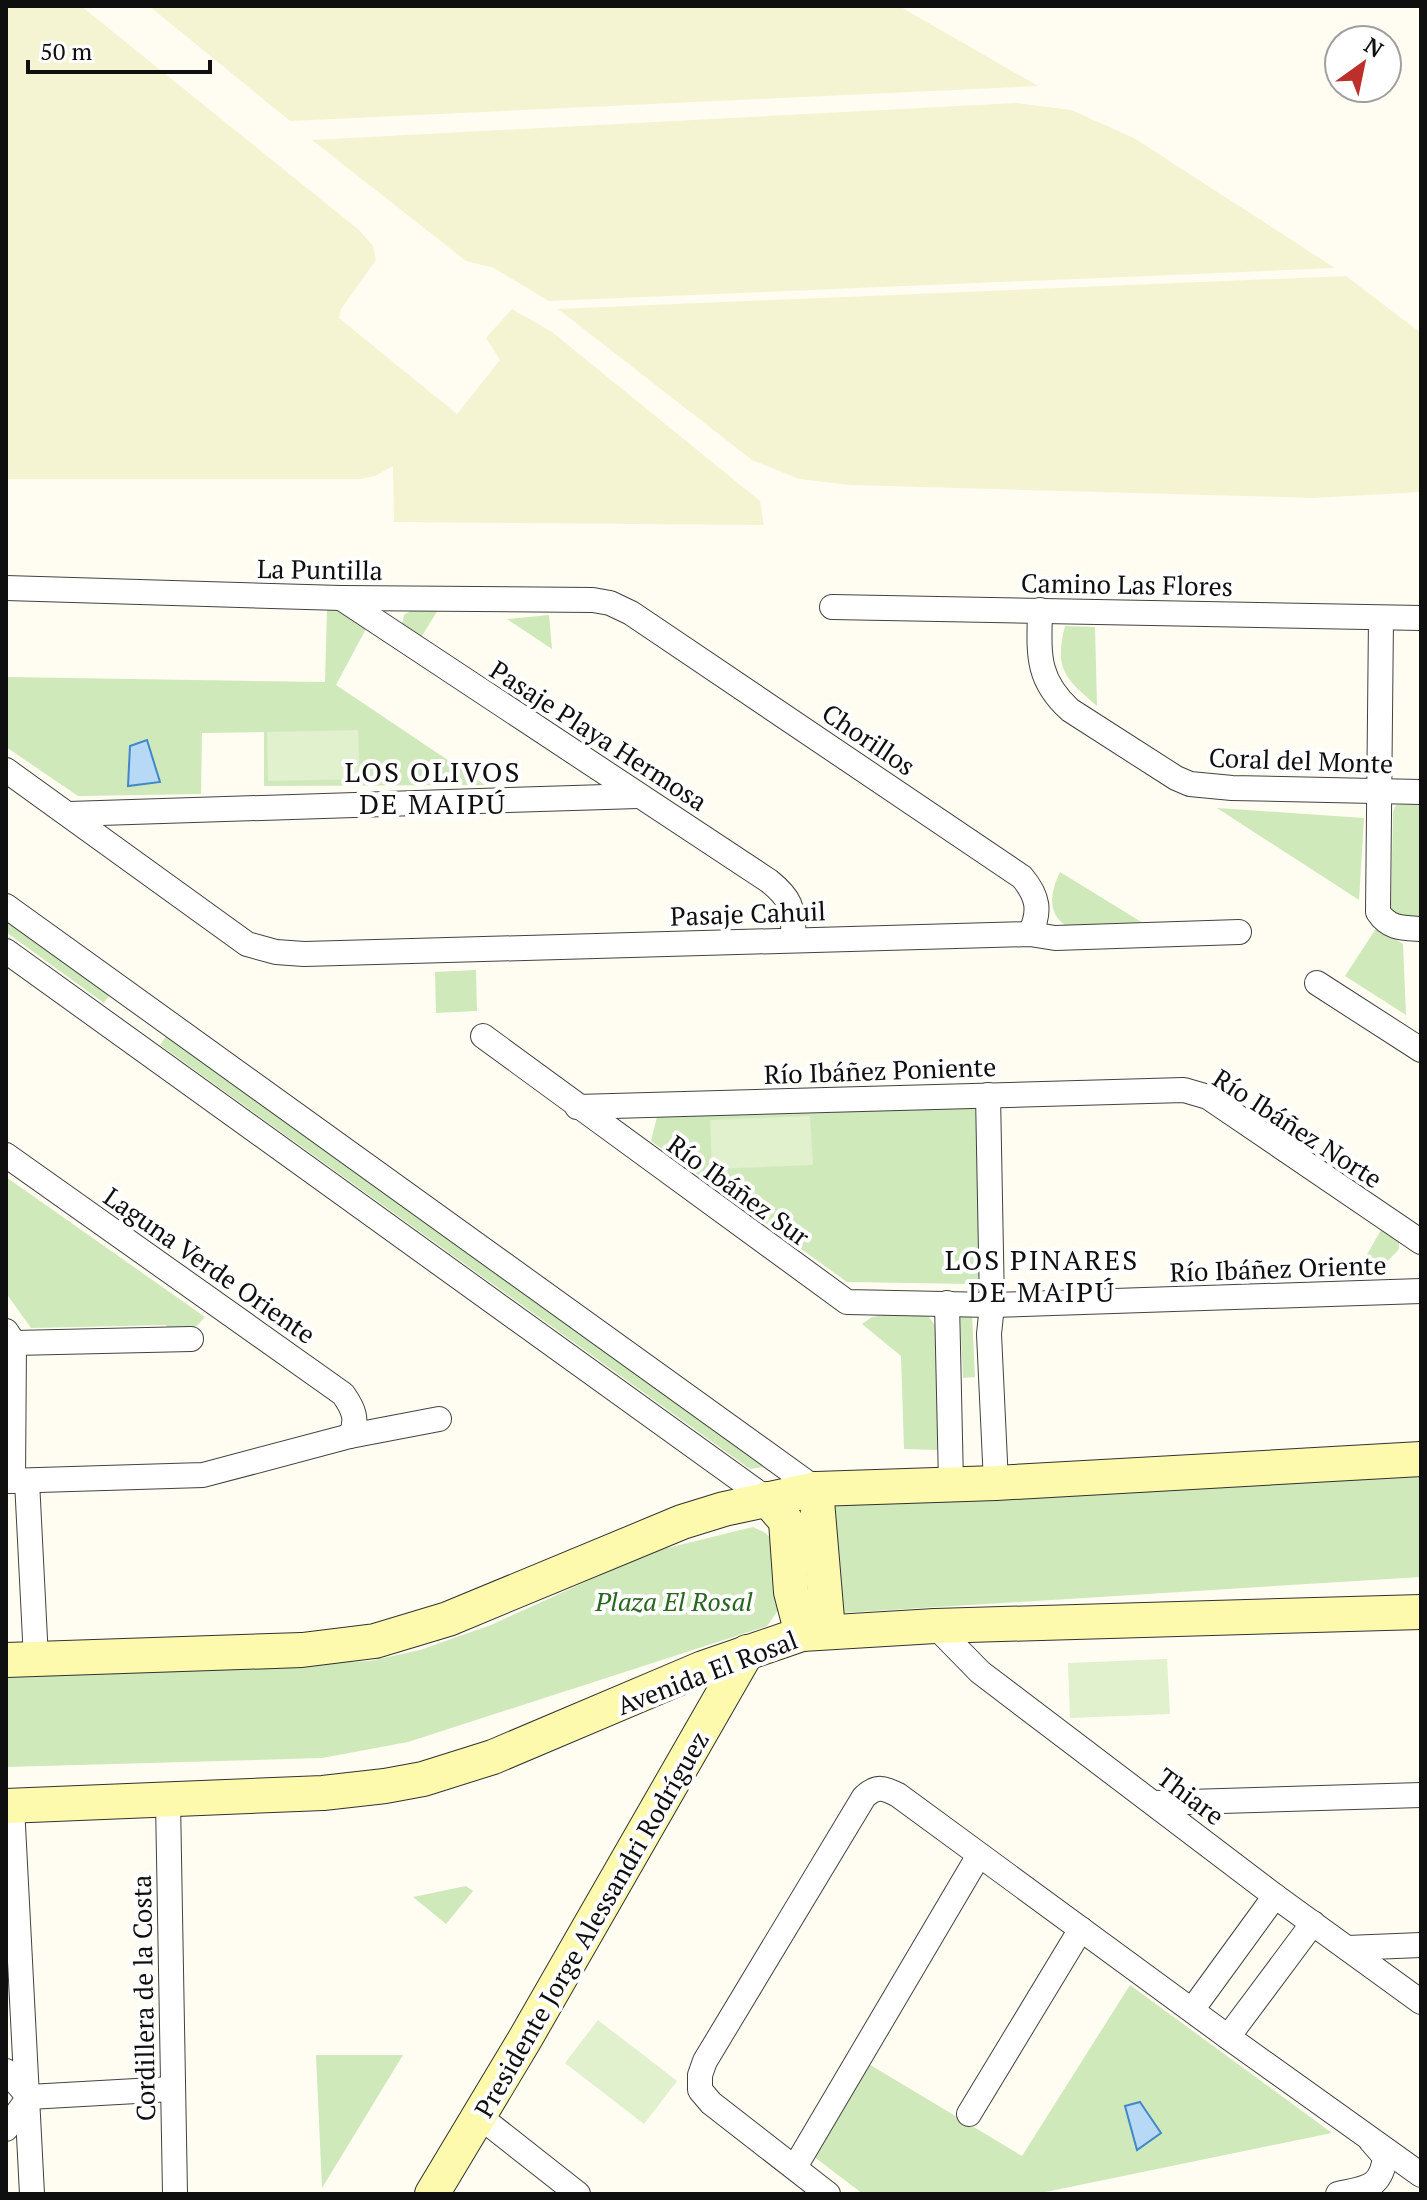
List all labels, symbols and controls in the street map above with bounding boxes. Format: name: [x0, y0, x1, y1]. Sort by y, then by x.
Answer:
scale bar: [28, 24, 210, 74]
north arrow: [1323, 24, 1403, 104]
text: N: [1359, 30, 1389, 64]
text: 50 m: [40, 35, 92, 67]
street label: La Puntilla: [257, 551, 383, 587]
street label: Camino Las Flores: [1021, 565, 1233, 603]
street label: Pasaje Playa Hermosa: [484, 652, 714, 818]
street label: Chorillos: [816, 695, 922, 783]
street label: Coral del Monte: [1208, 740, 1394, 780]
district label: LOS OLIVOS DE MAIPÚ: [345, 753, 521, 822]
street label: Pasaje Cahuil: [670, 893, 826, 933]
street label: Río Ibáñez Poniente: [763, 1049, 997, 1091]
street label: Río Ibáñez Norte: [1207, 1061, 1389, 1195]
street label: Río Ibáñez Sur: [661, 1127, 817, 1253]
street label: Laguna Verde Oriente: [98, 1179, 322, 1351]
district label: LOS PINARES DE MAIPÚ: [945, 1241, 1139, 1310]
street label: Río Ibáñez Oriente: [1169, 1247, 1387, 1289]
park label: Plaza El Rosal: [594, 1584, 754, 1618]
street label: Avenida El Rosal: [612, 1622, 802, 1722]
street label: Presidente Jorge Alessandri Rodríguez: [466, 1725, 716, 2123]
street label: Thiare: [1151, 1760, 1231, 1832]
street label: Cordillera de la Costa: [124, 1874, 162, 2122]

